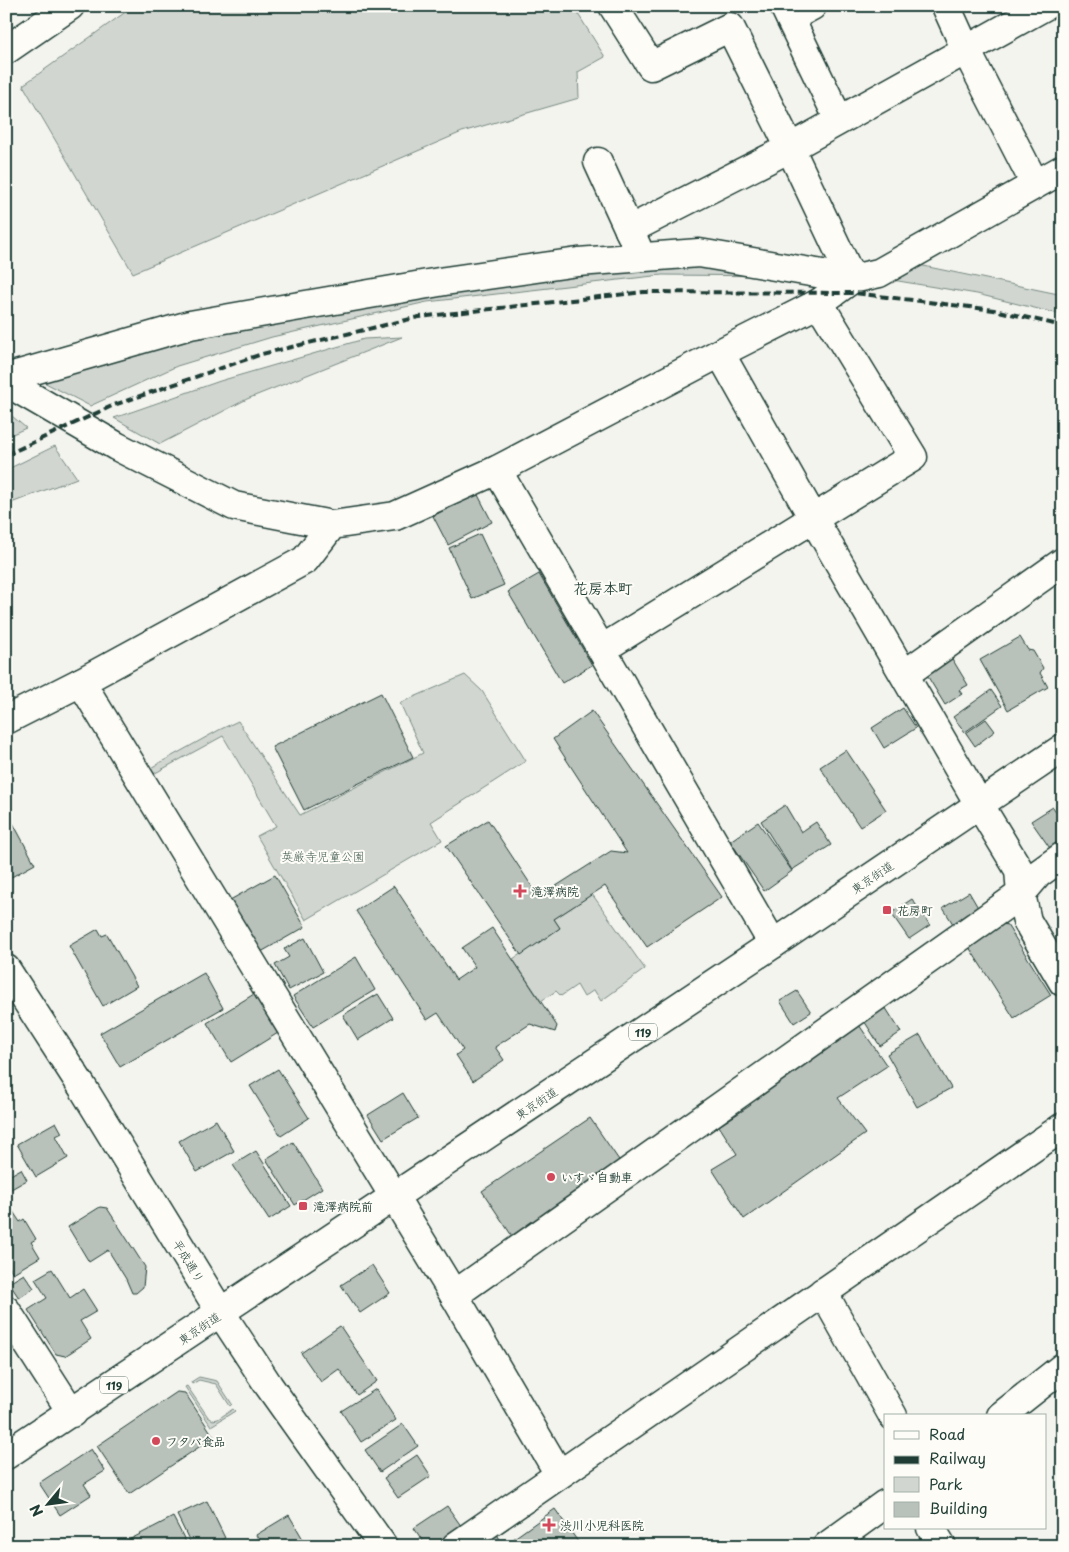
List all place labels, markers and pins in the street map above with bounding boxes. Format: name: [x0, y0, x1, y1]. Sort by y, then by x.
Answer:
place label: 滝澤病院: [531, 882, 579, 900]
marker: 滝澤病院: [513, 884, 527, 898]
place label: 花房町: [897, 901, 933, 919]
marker: 花房町: [881, 904, 893, 916]
place label: いすゞ自動車: [561, 1168, 633, 1186]
marker: いすゞ自動車: [545, 1171, 557, 1183]
place label: 滝澤病院前: [313, 1197, 373, 1215]
marker: 滝澤病院前: [297, 1200, 309, 1212]
place label: フタバ食品: [166, 1432, 226, 1450]
marker: フタバ食品: [150, 1435, 162, 1447]
place label: 渋川小児科医院: [560, 1516, 644, 1534]
marker: 渋川小児科医院: [542, 1518, 556, 1532]

